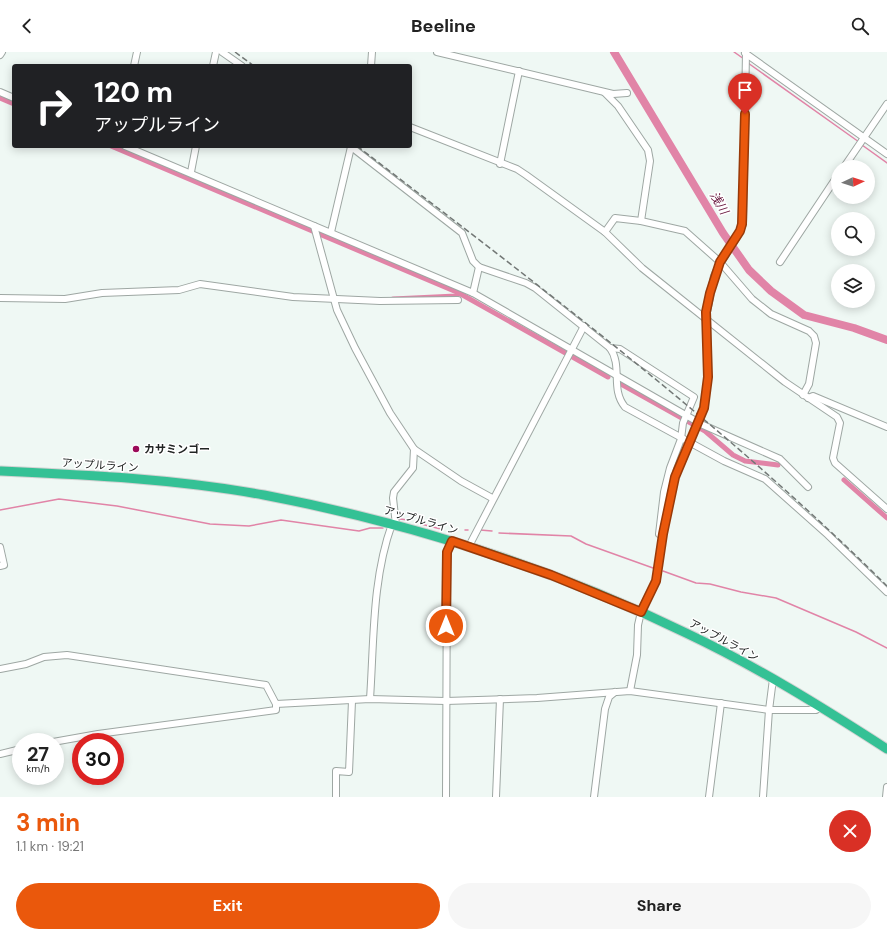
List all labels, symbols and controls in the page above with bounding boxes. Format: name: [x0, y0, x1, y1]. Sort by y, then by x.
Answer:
text: Beeline: [411, 14, 476, 38]
icon: back: [16, 15, 38, 37]
icon: search: [849, 15, 871, 37]
pin: [728, 73, 762, 114]
text: 120 m: [94, 74, 173, 111]
icon: arrive: [734, 79, 756, 101]
icon: right: [28, 80, 80, 132]
text: アップルライン: [94, 113, 220, 137]
north arrow: [831, 160, 875, 204]
map controls: [831, 160, 875, 308]
water label: 浅川: [706, 189, 733, 219]
button: search: [831, 212, 875, 256]
button: layers: [831, 264, 875, 308]
place label: カサミンゴー: [144, 442, 210, 456]
marker: カサミンゴー: [131, 444, 141, 454]
street label: アップルライン: [61, 455, 139, 475]
street label: アップルライン: [382, 503, 460, 537]
position arrow: [425, 605, 467, 647]
street label: アップルライン: [687, 616, 761, 664]
speed limit sign: 30: [72, 733, 124, 785]
text: 27: [27, 741, 49, 767]
text: km/h: [26, 762, 50, 775]
text: 3 min: [16, 807, 80, 838]
button: close: [829, 810, 871, 852]
text: 1.1 km · 19:21: [16, 838, 84, 855]
button: Exit: [16, 883, 440, 929]
button: Share: [448, 883, 871, 929]

